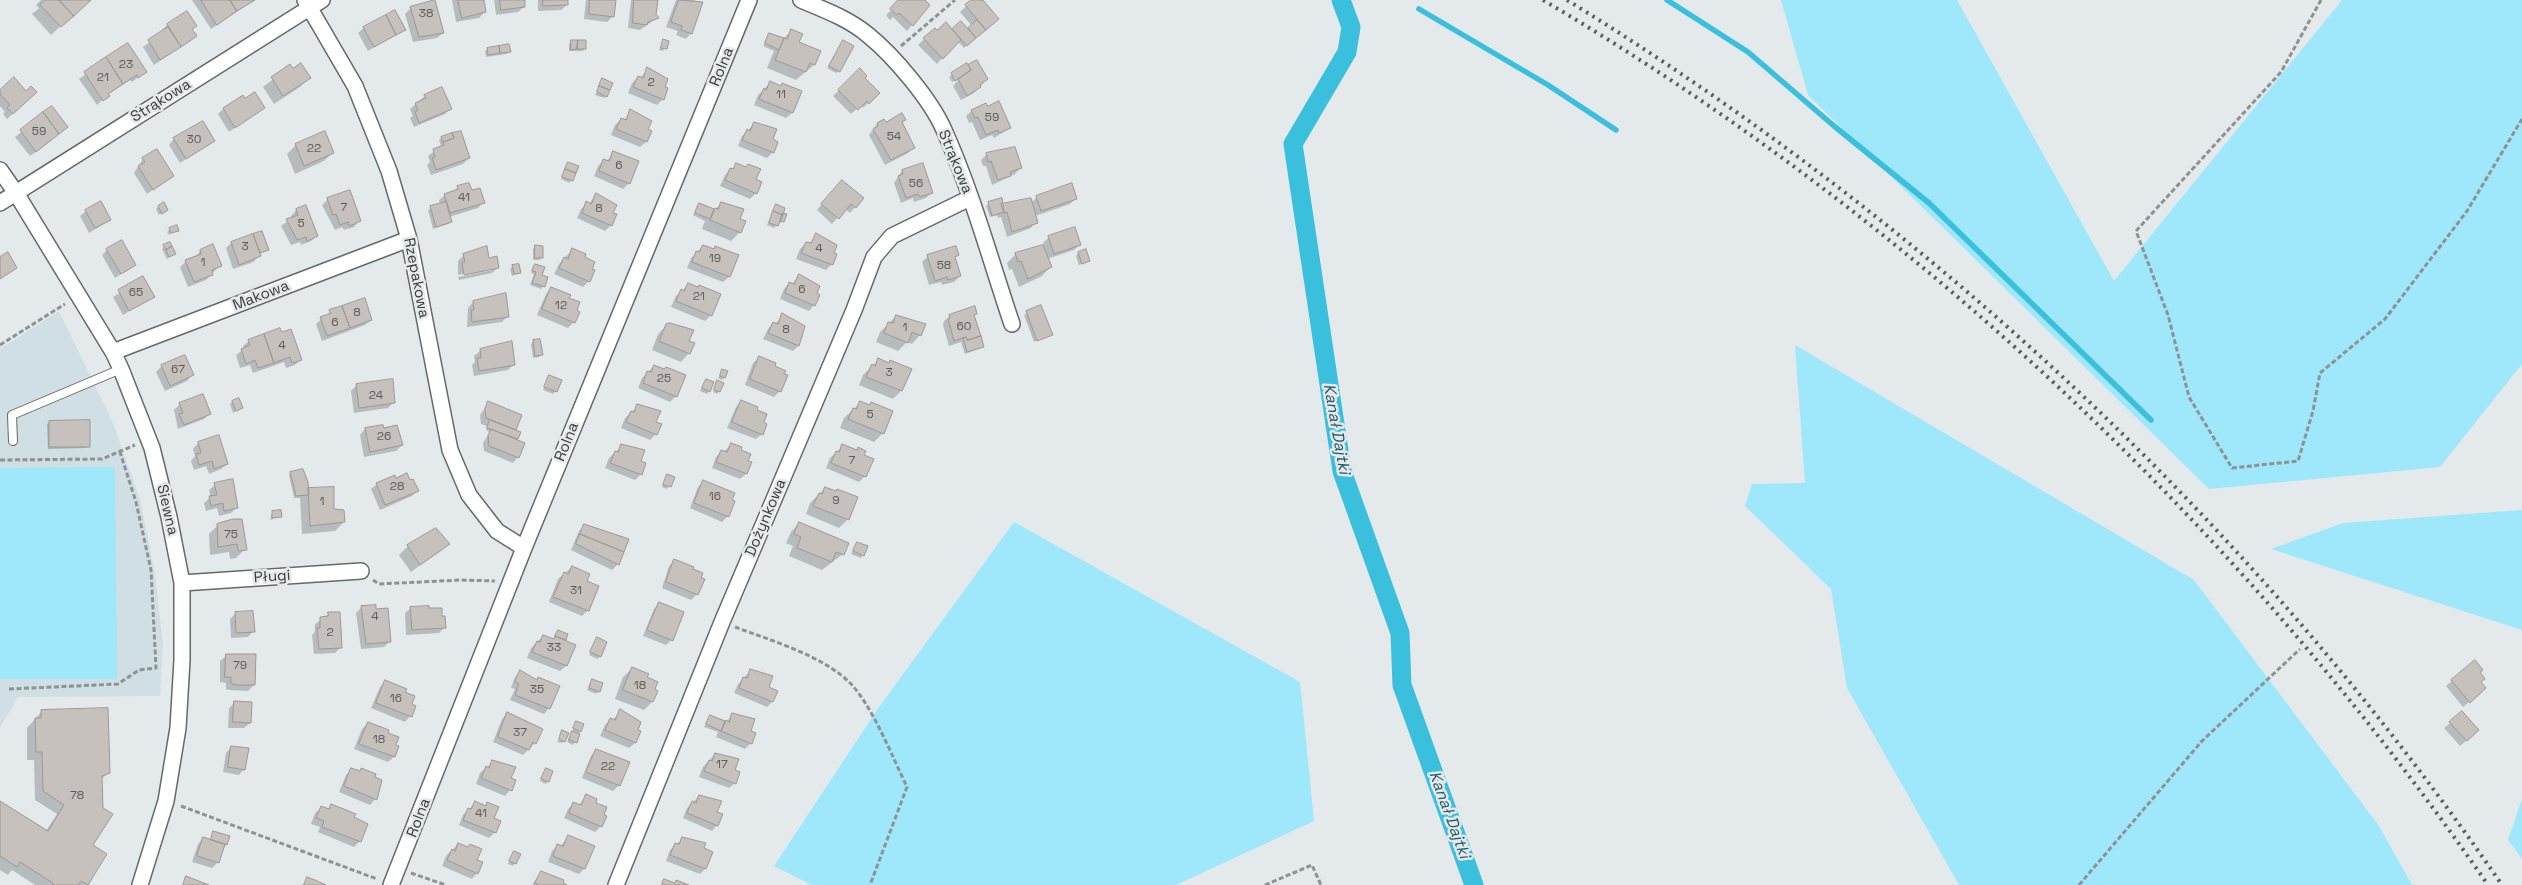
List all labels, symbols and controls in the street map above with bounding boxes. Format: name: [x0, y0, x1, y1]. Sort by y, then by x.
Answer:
house number: 38: [419, 7, 433, 21]
street label: Rolna: [706, 45, 738, 89]
house number: 23: [119, 58, 133, 72]
house number: 21: [97, 71, 109, 85]
street label: Strąkowa: [128, 76, 194, 126]
house number: 2: [647, 76, 655, 90]
house number: 11: [776, 88, 786, 102]
house number: 59: [985, 111, 999, 125]
house number: 59: [32, 125, 46, 139]
street label: Strąkowa: [934, 127, 976, 197]
house number: 54: [887, 130, 901, 144]
house number: 30: [187, 133, 201, 147]
house number: 22: [307, 142, 321, 156]
house number: 6: [615, 159, 623, 173]
house number: 56: [909, 177, 923, 191]
house number: 41: [458, 191, 470, 205]
house number: 7: [341, 201, 347, 215]
house number: 8: [595, 202, 603, 216]
house number: 5: [297, 217, 305, 231]
street label: Rzepakowa: [399, 236, 433, 320]
house number: 3: [241, 240, 249, 254]
house number: 4: [815, 242, 823, 256]
house number: 19: [709, 252, 721, 266]
house number: 1: [200, 256, 206, 270]
house number: 58: [937, 259, 951, 273]
street label: Makowa: [230, 277, 292, 315]
house number: 6: [798, 283, 806, 297]
house number: 65: [129, 286, 143, 300]
house number: 21: [693, 290, 705, 304]
house number: 12: [555, 299, 567, 313]
house number: 8: [353, 306, 361, 320]
house number: 6: [331, 316, 339, 330]
house number: 60: [956, 320, 972, 334]
house number: 1: [902, 321, 908, 335]
house number: 8: [782, 323, 790, 337]
house number: 4: [278, 339, 286, 353]
house number: 67: [171, 363, 185, 377]
house number: 3: [885, 366, 893, 380]
house number: 25: [657, 372, 671, 386]
water label: Kanał Dajtki: [1319, 382, 1353, 476]
house number: 24: [369, 389, 383, 403]
house number: 5: [866, 408, 874, 422]
street label: Rolna: [551, 420, 583, 464]
house number: 26: [377, 430, 391, 444]
house number: 7: [849, 454, 855, 468]
street label: Dożynkowa: [742, 477, 790, 559]
house number: 28: [390, 480, 404, 494]
street label: Siewna: [152, 483, 182, 537]
house number: 16: [709, 490, 721, 504]
house number: 9: [832, 494, 840, 508]
house number: 1: [319, 495, 325, 509]
house number: 75: [224, 528, 238, 542]
street label: Pługi: [253, 567, 291, 587]
house number: 31: [570, 584, 582, 598]
house number: 4: [371, 610, 379, 624]
house number: 2: [326, 626, 334, 640]
house number: 33: [547, 641, 561, 655]
house number: 79: [233, 659, 247, 673]
house number: 18: [634, 679, 646, 693]
house number: 35: [530, 683, 544, 697]
house number: 16: [390, 692, 402, 706]
house number: 37: [513, 726, 527, 740]
house number: 18: [373, 733, 385, 747]
house number: 17: [716, 758, 728, 772]
house number: 22: [601, 760, 615, 774]
water label: Kanał Dajtki: [1424, 769, 1474, 861]
house number: 78: [70, 789, 84, 803]
street label: Rolna: [403, 796, 435, 840]
house number: 41: [475, 807, 487, 821]

